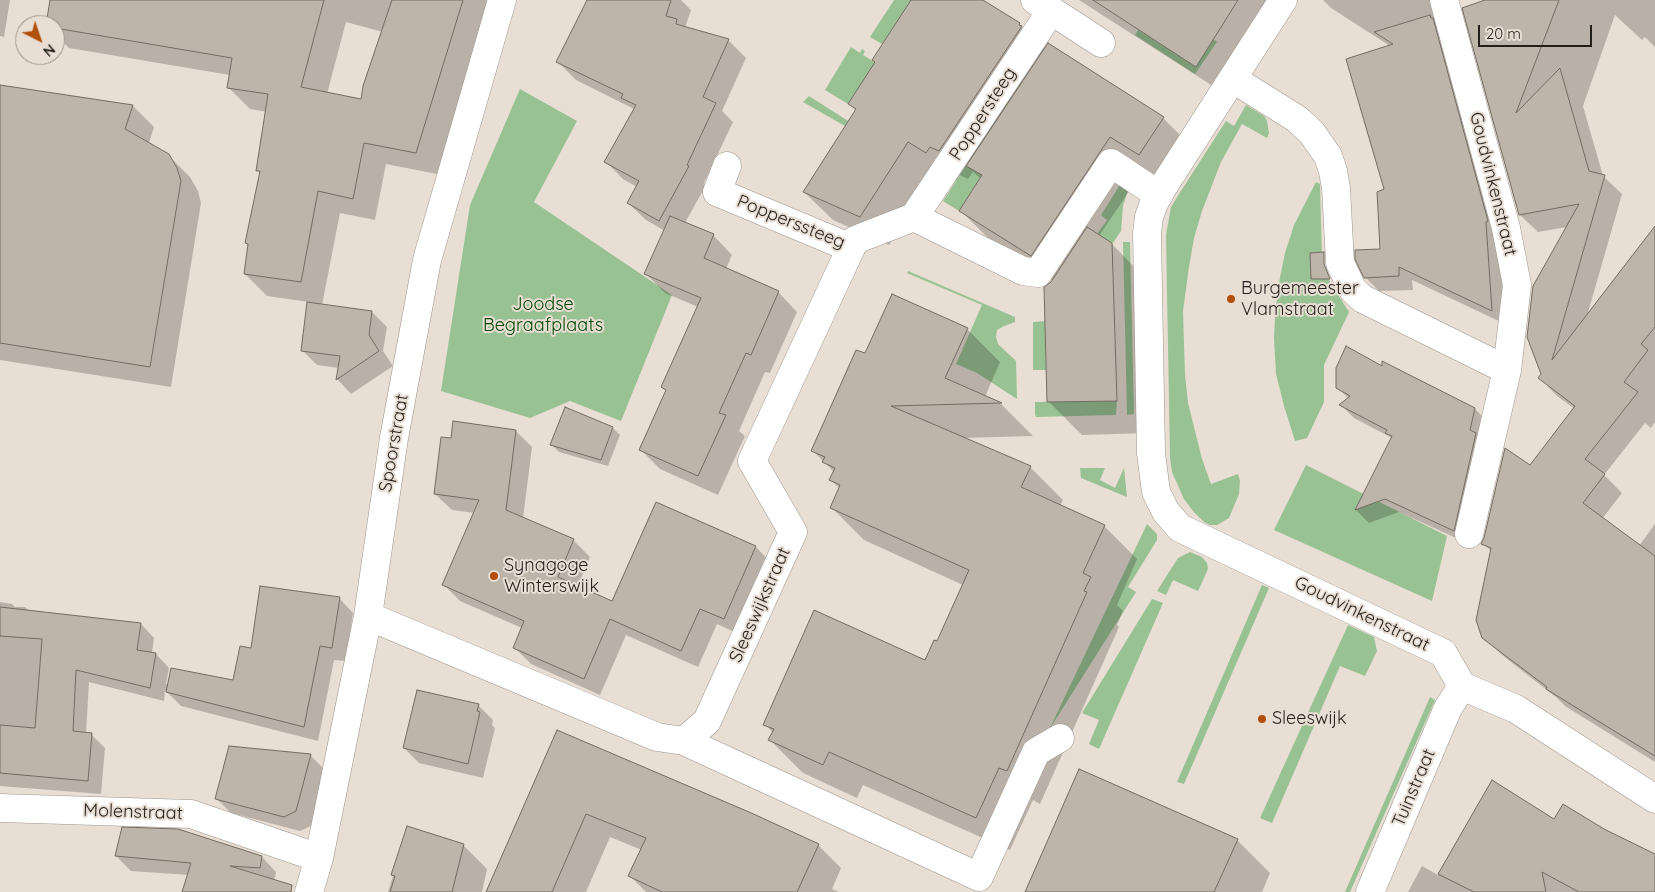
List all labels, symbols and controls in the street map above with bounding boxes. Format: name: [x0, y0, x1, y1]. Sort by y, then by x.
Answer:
north arrow: [15, 15, 65, 65]
scale bar: [1480, 15, 1594, 47]
text: 20 m: [1486, 24, 1521, 43]
text: N: [39, 40, 59, 61]
street label: Poppersteeg: [945, 64, 1021, 164]
street label: Goudvinkenstraat: [1465, 110, 1521, 258]
street label: Popperssteeg: [734, 191, 848, 253]
place label: Burgemeester Vlamstraat: [1241, 278, 1359, 320]
marker: Burgemeester Vlamstraat: [1225, 293, 1237, 305]
park label: Joodse Begraafplaats: [483, 294, 603, 336]
street label: Spoorstraat: [375, 392, 413, 494]
street label: Sleeswijkstraat: [725, 544, 795, 666]
place label: Synagoge Winterswijk: [504, 555, 599, 598]
marker: Synagoge Winterswijk: [488, 570, 500, 582]
street label: Goudvinkenstraat: [1291, 572, 1433, 656]
place label: Sleeswijk: [1272, 708, 1347, 730]
marker: Sleeswijk: [1256, 713, 1268, 725]
street label: Tuinstraat: [1388, 746, 1440, 830]
street label: Molenstraat: [83, 799, 183, 825]

